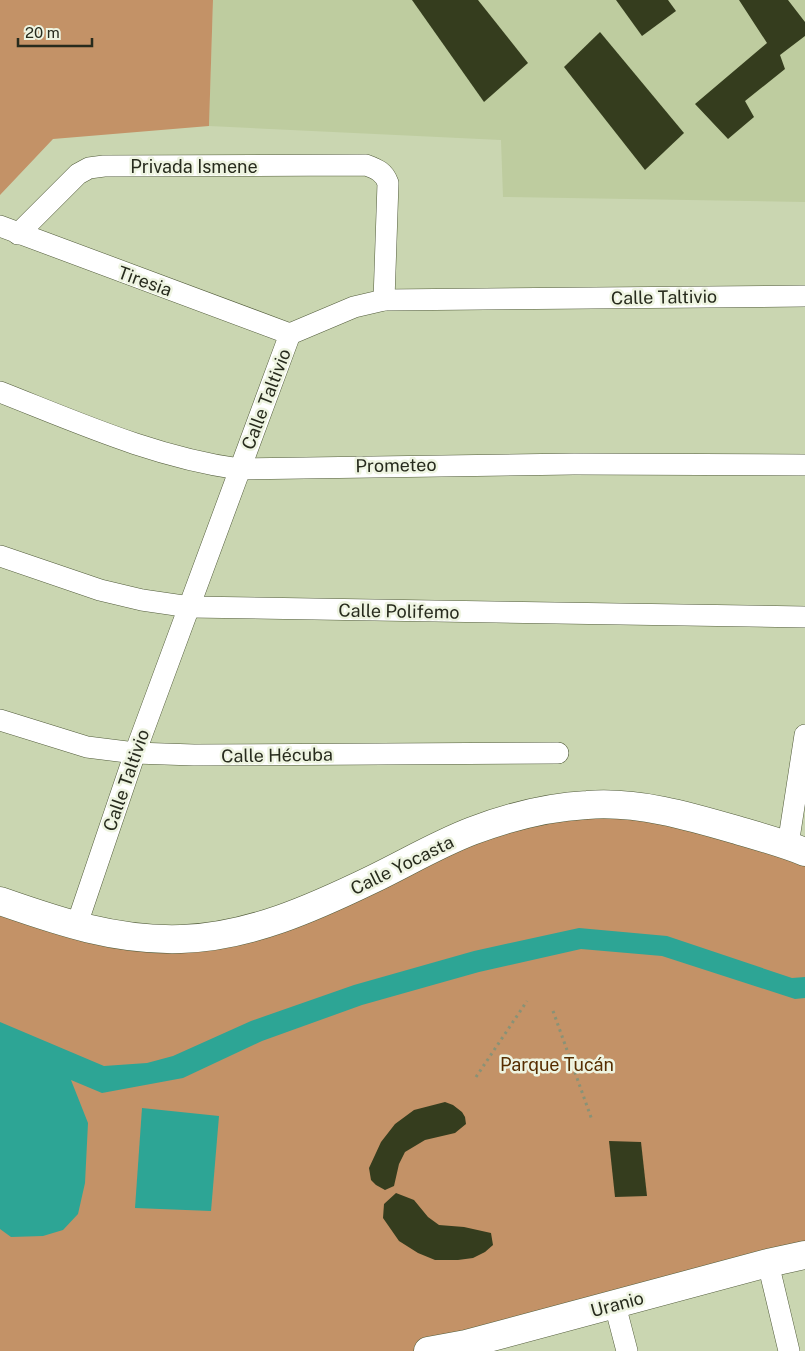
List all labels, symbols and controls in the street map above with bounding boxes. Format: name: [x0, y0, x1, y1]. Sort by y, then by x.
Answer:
scale bar: [18, 15, 91, 47]
text: 20 m: [25, 24, 60, 41]
street label: Privada Ismene: [130, 156, 258, 177]
street label: Tiresia: [115, 262, 175, 300]
street label: Calle Taltivio: [611, 286, 717, 308]
street label: Calle Taltivio: [237, 346, 295, 452]
street label: Prometeo: [355, 454, 437, 476]
street label: Calle Polifemo: [338, 599, 460, 623]
street label: Calle Taltivio: [99, 726, 153, 834]
street label: Calle Hécuba: [221, 744, 333, 766]
street label: Calle Yocasta: [347, 831, 457, 899]
park label: Parque Tucán: [500, 1054, 614, 1075]
street label: Uranio: [588, 1287, 646, 1321]

